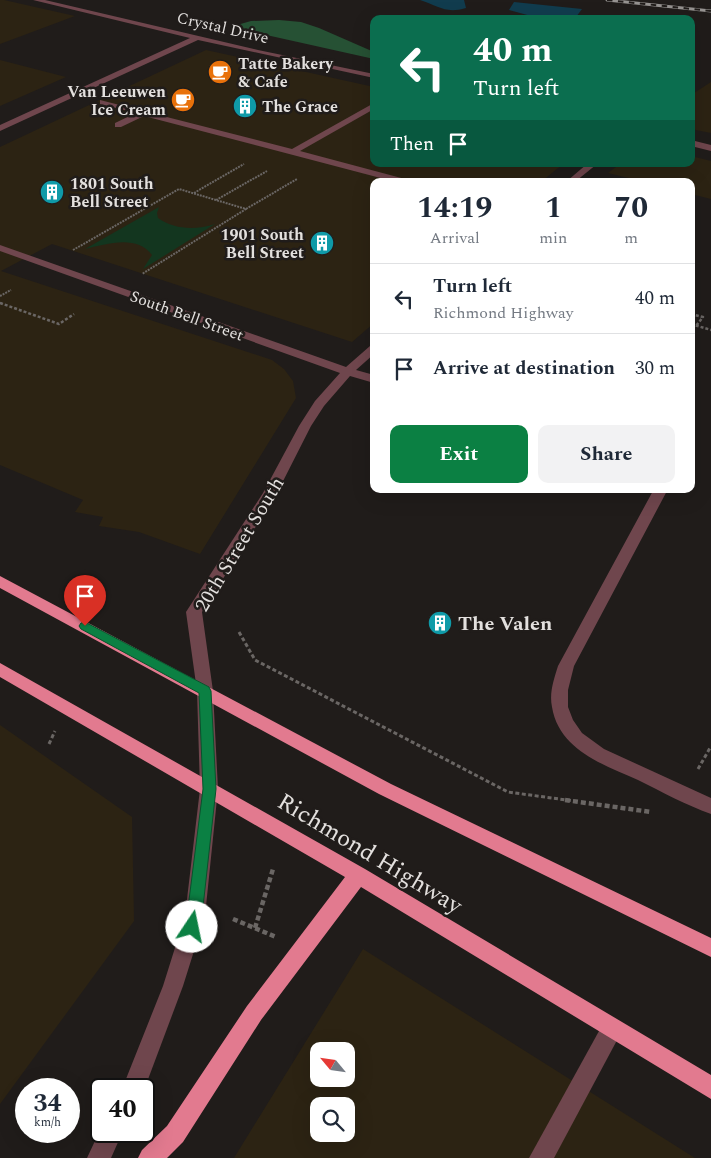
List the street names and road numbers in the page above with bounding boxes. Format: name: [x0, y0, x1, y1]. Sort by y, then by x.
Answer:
street label: Crystal Drive: [174, 6, 271, 50]
street label: South Bell Street: [127, 284, 247, 348]
street label: 20th Street South: [188, 471, 292, 618]
street label: Richmond Highway: [270, 784, 470, 924]

